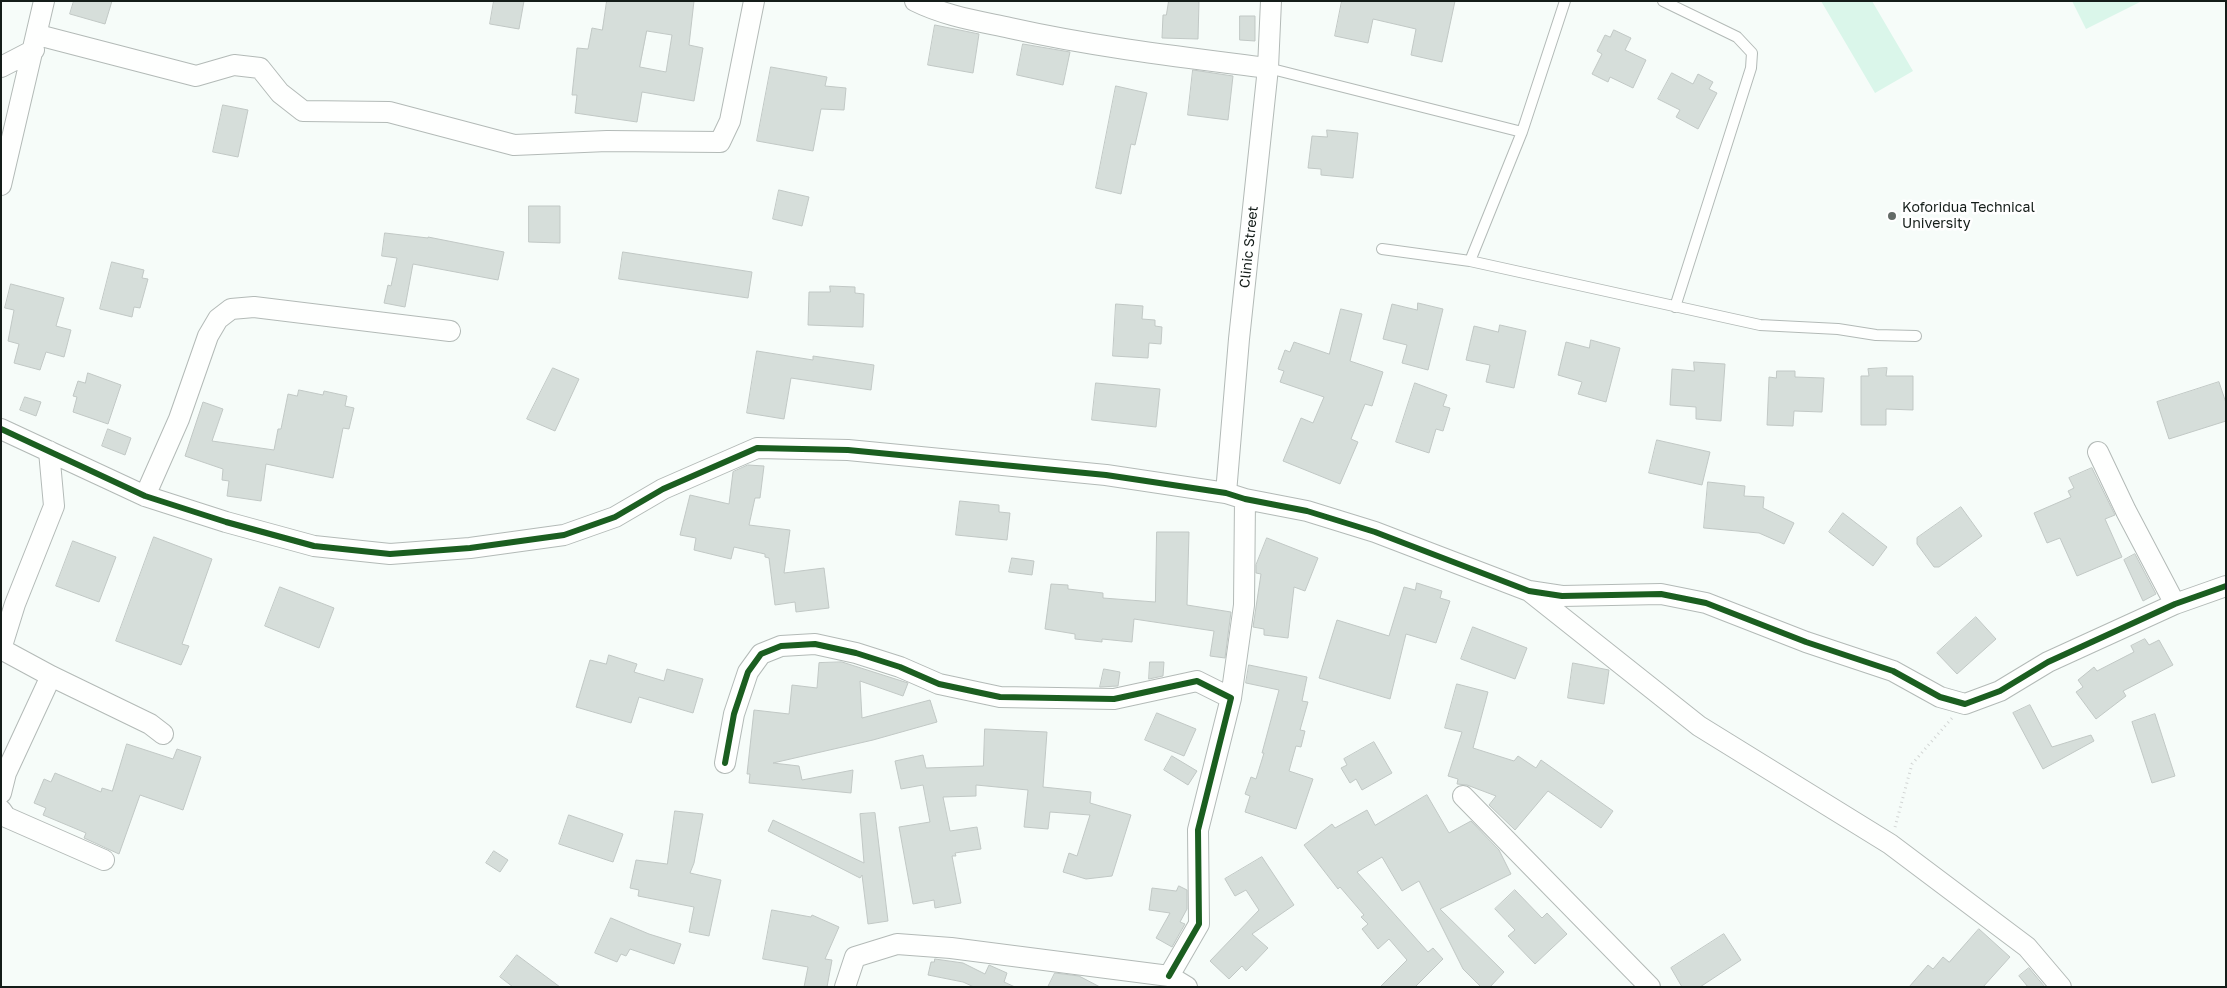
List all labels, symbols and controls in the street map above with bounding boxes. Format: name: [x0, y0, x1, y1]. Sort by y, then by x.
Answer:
place label: Koforidua Technical University: [1902, 200, 2035, 232]
street label: Clinic Street: [1236, 205, 1262, 289]
marker: Koforidua Technical University: [1886, 210, 1898, 222]

